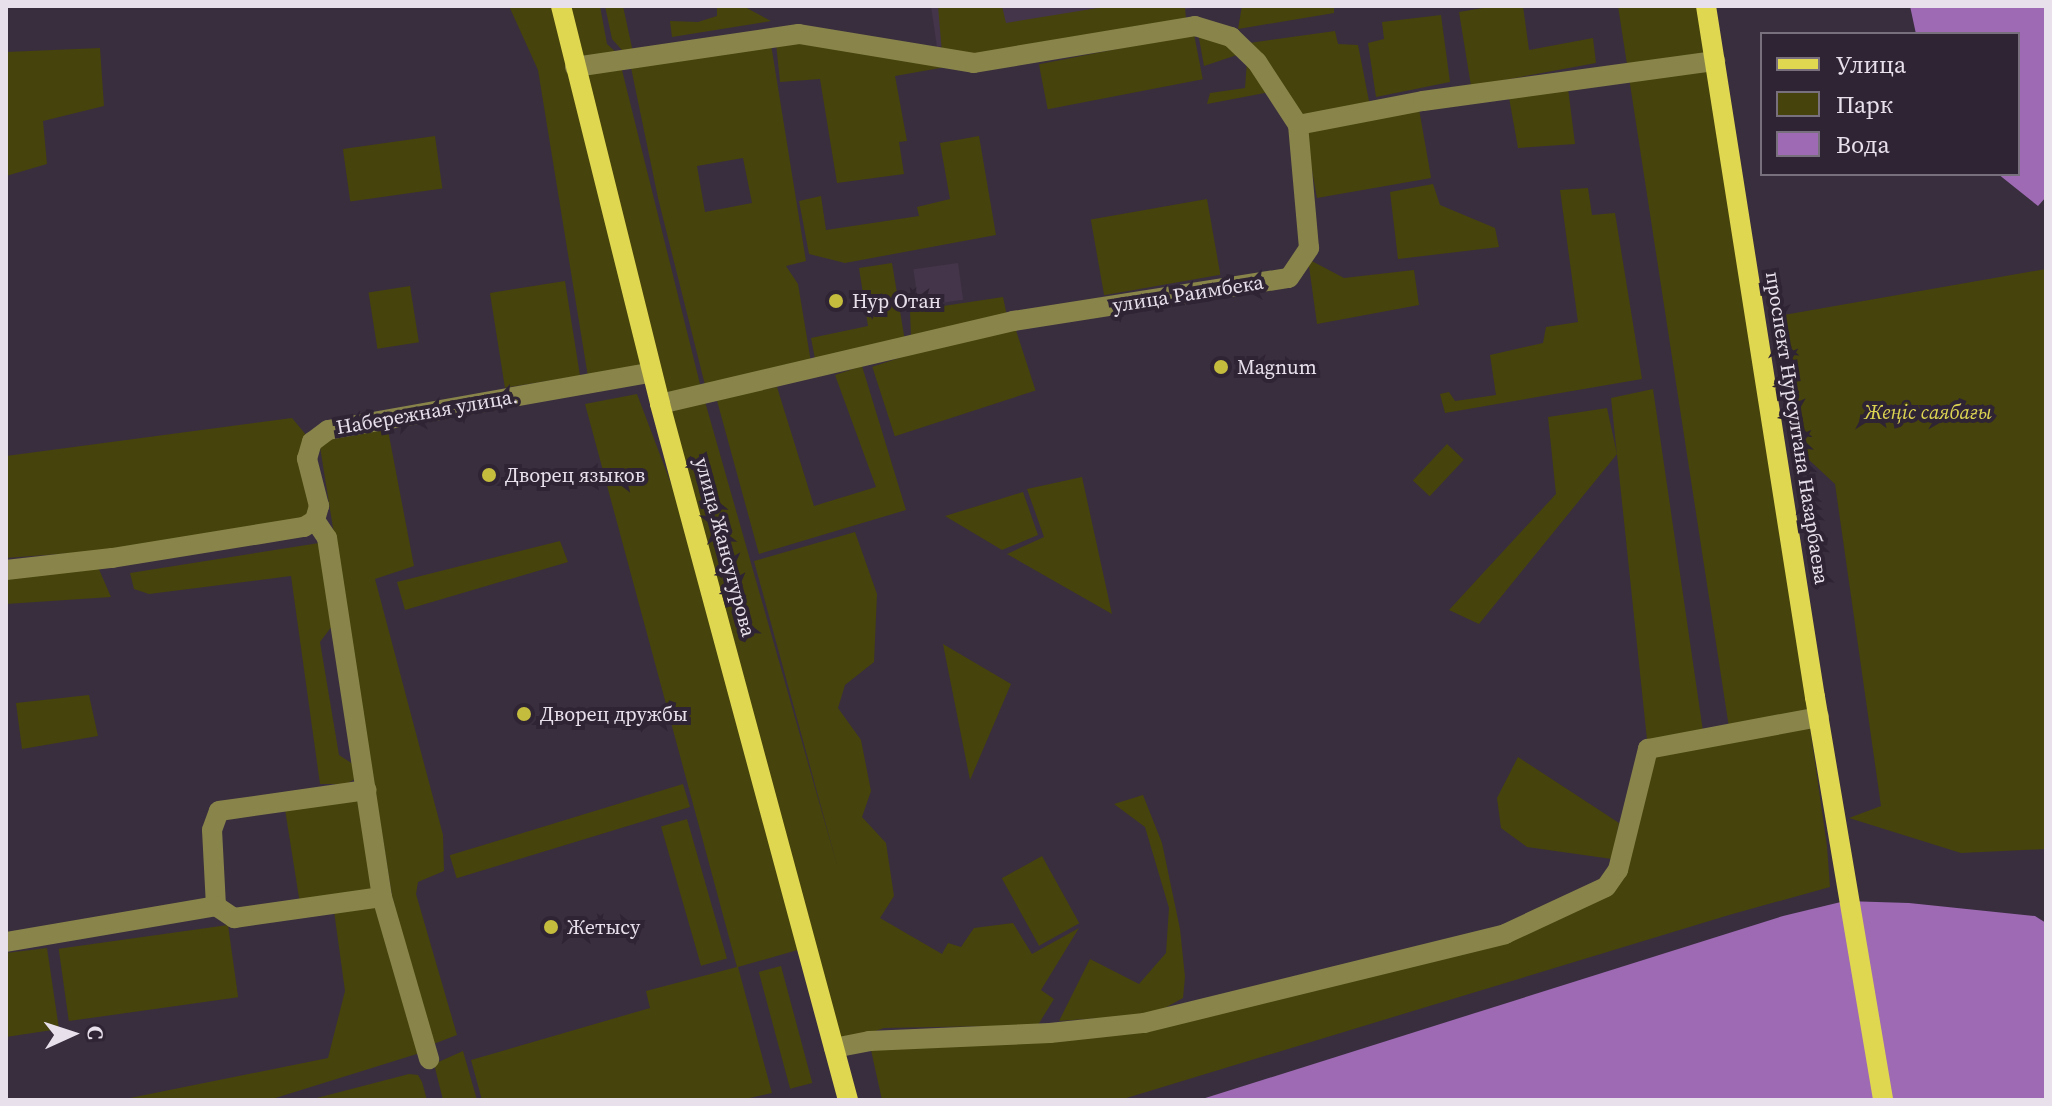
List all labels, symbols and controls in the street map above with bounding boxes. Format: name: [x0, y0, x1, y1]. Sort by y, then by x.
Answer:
legend: [1760, 32, 2020, 176]
text: Улица: [1836, 48, 1906, 81]
text: Парк: [1836, 88, 1893, 121]
text: Вода: [1836, 128, 1890, 161]
street label: улица Раимбека: [1111, 270, 1265, 318]
street label: проспект Нурсултана Назарбаева: [1760, 270, 1834, 586]
place label: Нур Отан: [852, 289, 941, 313]
marker: Нур Отан: [827, 292, 845, 310]
place label: Magnum: [1237, 355, 1317, 379]
marker: Magnum: [1212, 358, 1230, 376]
street label: Набережная улица.: [334, 384, 520, 440]
park label: Жеңіс саябағы: [1864, 400, 1992, 424]
street label: улица Жансугурова: [690, 455, 760, 639]
place label: Дворец языков: [505, 463, 645, 487]
marker: Дворец языков: [480, 466, 498, 484]
place label: Дворец дружбы: [540, 702, 688, 726]
marker: Дворец дружбы: [515, 705, 533, 723]
place label: Жетысу: [567, 915, 640, 939]
marker: Жетысу: [542, 918, 560, 936]
north arrow: [32, 994, 112, 1074]
text: С: [81, 1025, 111, 1040]

